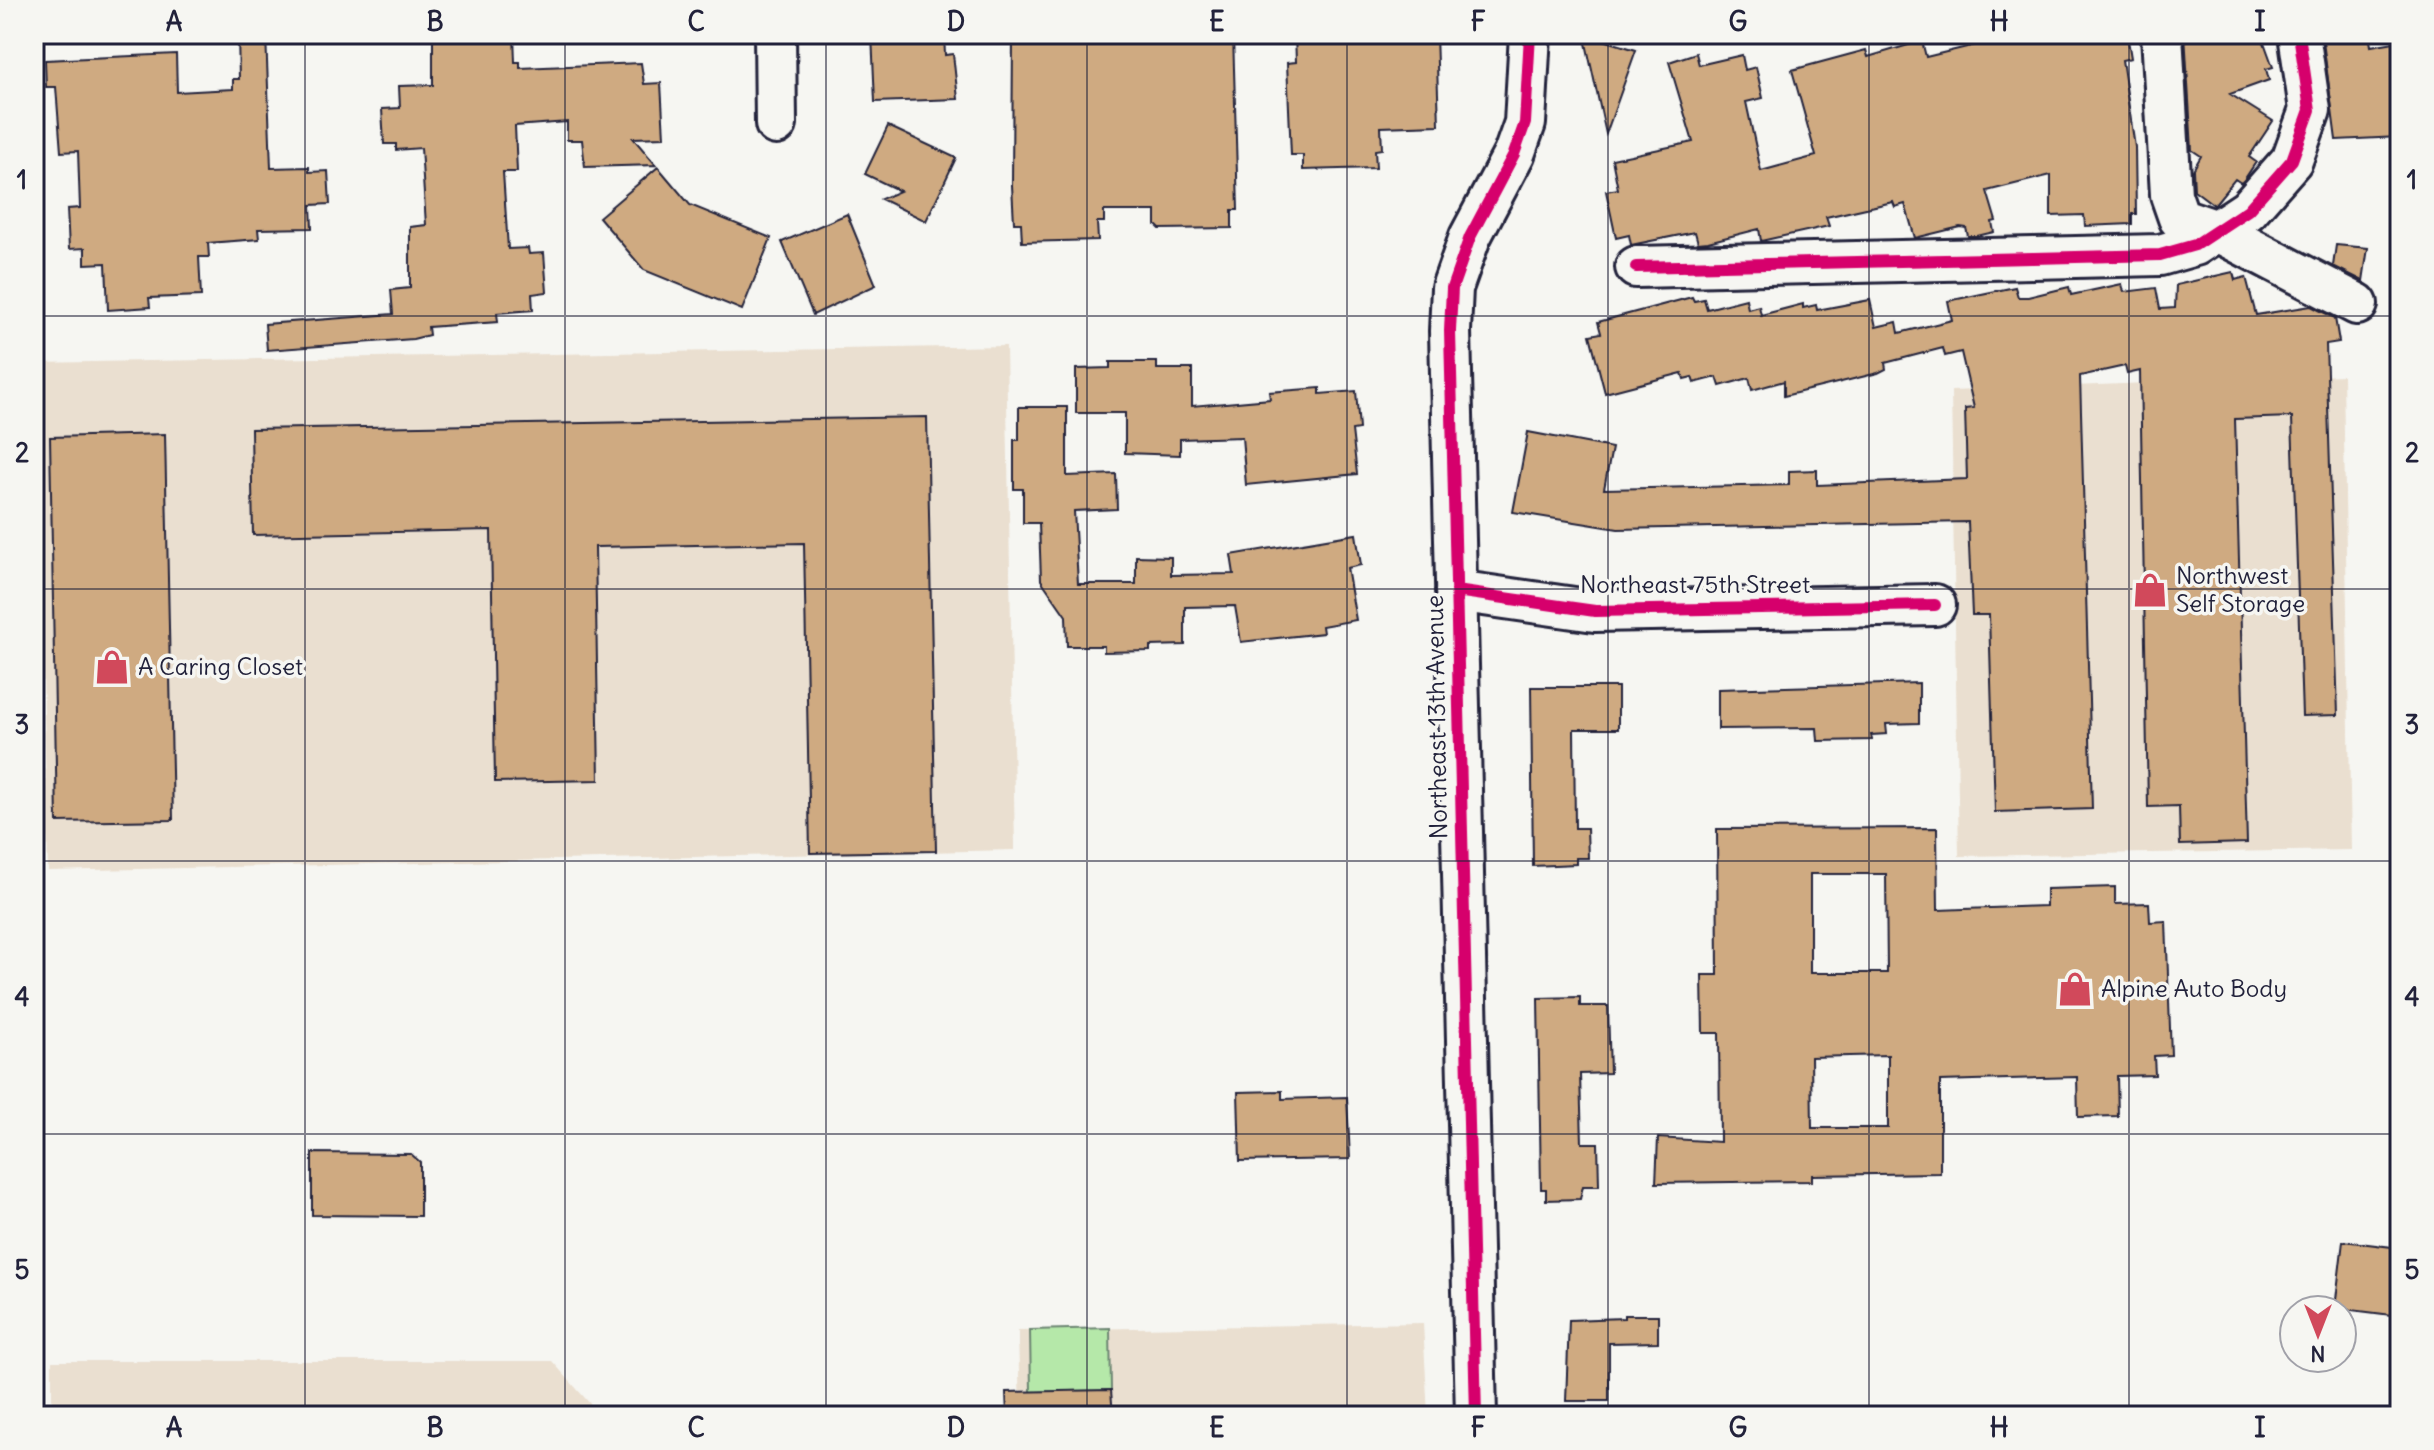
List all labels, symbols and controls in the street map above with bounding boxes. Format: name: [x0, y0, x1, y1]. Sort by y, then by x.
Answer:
text: A: [166, 5, 183, 38]
text: B: [426, 5, 444, 38]
text: C: [687, 5, 705, 38]
text: D: [947, 5, 965, 38]
text: E: [1209, 5, 1225, 38]
text: F: [1471, 5, 1486, 38]
text: G: [1729, 5, 1748, 38]
text: H: [1990, 5, 2008, 38]
text: I: [2254, 5, 2266, 38]
text: 1: [17, 163, 27, 196]
text: 1: [2407, 163, 2417, 196]
text: 2: [15, 436, 29, 469]
text: 2: [2405, 436, 2419, 469]
place label: Northwest Self Storage: [2176, 560, 2305, 618]
street label: Northeast 75th Street: [1580, 569, 1810, 599]
shop icon: Northwest Self Storage: [2131, 571, 2169, 609]
street label: Northeast 13th Avenue: [1419, 595, 1453, 839]
shop icon: A Caring Closet: [93, 648, 131, 686]
place label: A Caring Closet: [138, 651, 303, 681]
text: 3: [15, 708, 29, 741]
text: 3: [2405, 708, 2419, 741]
shop icon: Alpine Auto Body: [2056, 970, 2094, 1008]
place label: Alpine Auto Body: [2101, 973, 2287, 1003]
text: 4: [14, 980, 30, 1013]
text: 4: [2404, 980, 2420, 1013]
text: 5: [15, 1253, 30, 1286]
text: 5: [2405, 1253, 2420, 1286]
north arrow: [2278, 1294, 2358, 1374]
text: N: [2310, 1340, 2326, 1368]
text: A: [166, 1411, 183, 1444]
text: B: [426, 1411, 444, 1444]
text: C: [687, 1411, 705, 1444]
text: D: [947, 1411, 965, 1444]
text: E: [1209, 1411, 1225, 1444]
text: F: [1471, 1411, 1486, 1444]
text: G: [1729, 1411, 1748, 1444]
text: H: [1990, 1411, 2008, 1444]
text: I: [2254, 1411, 2266, 1444]

